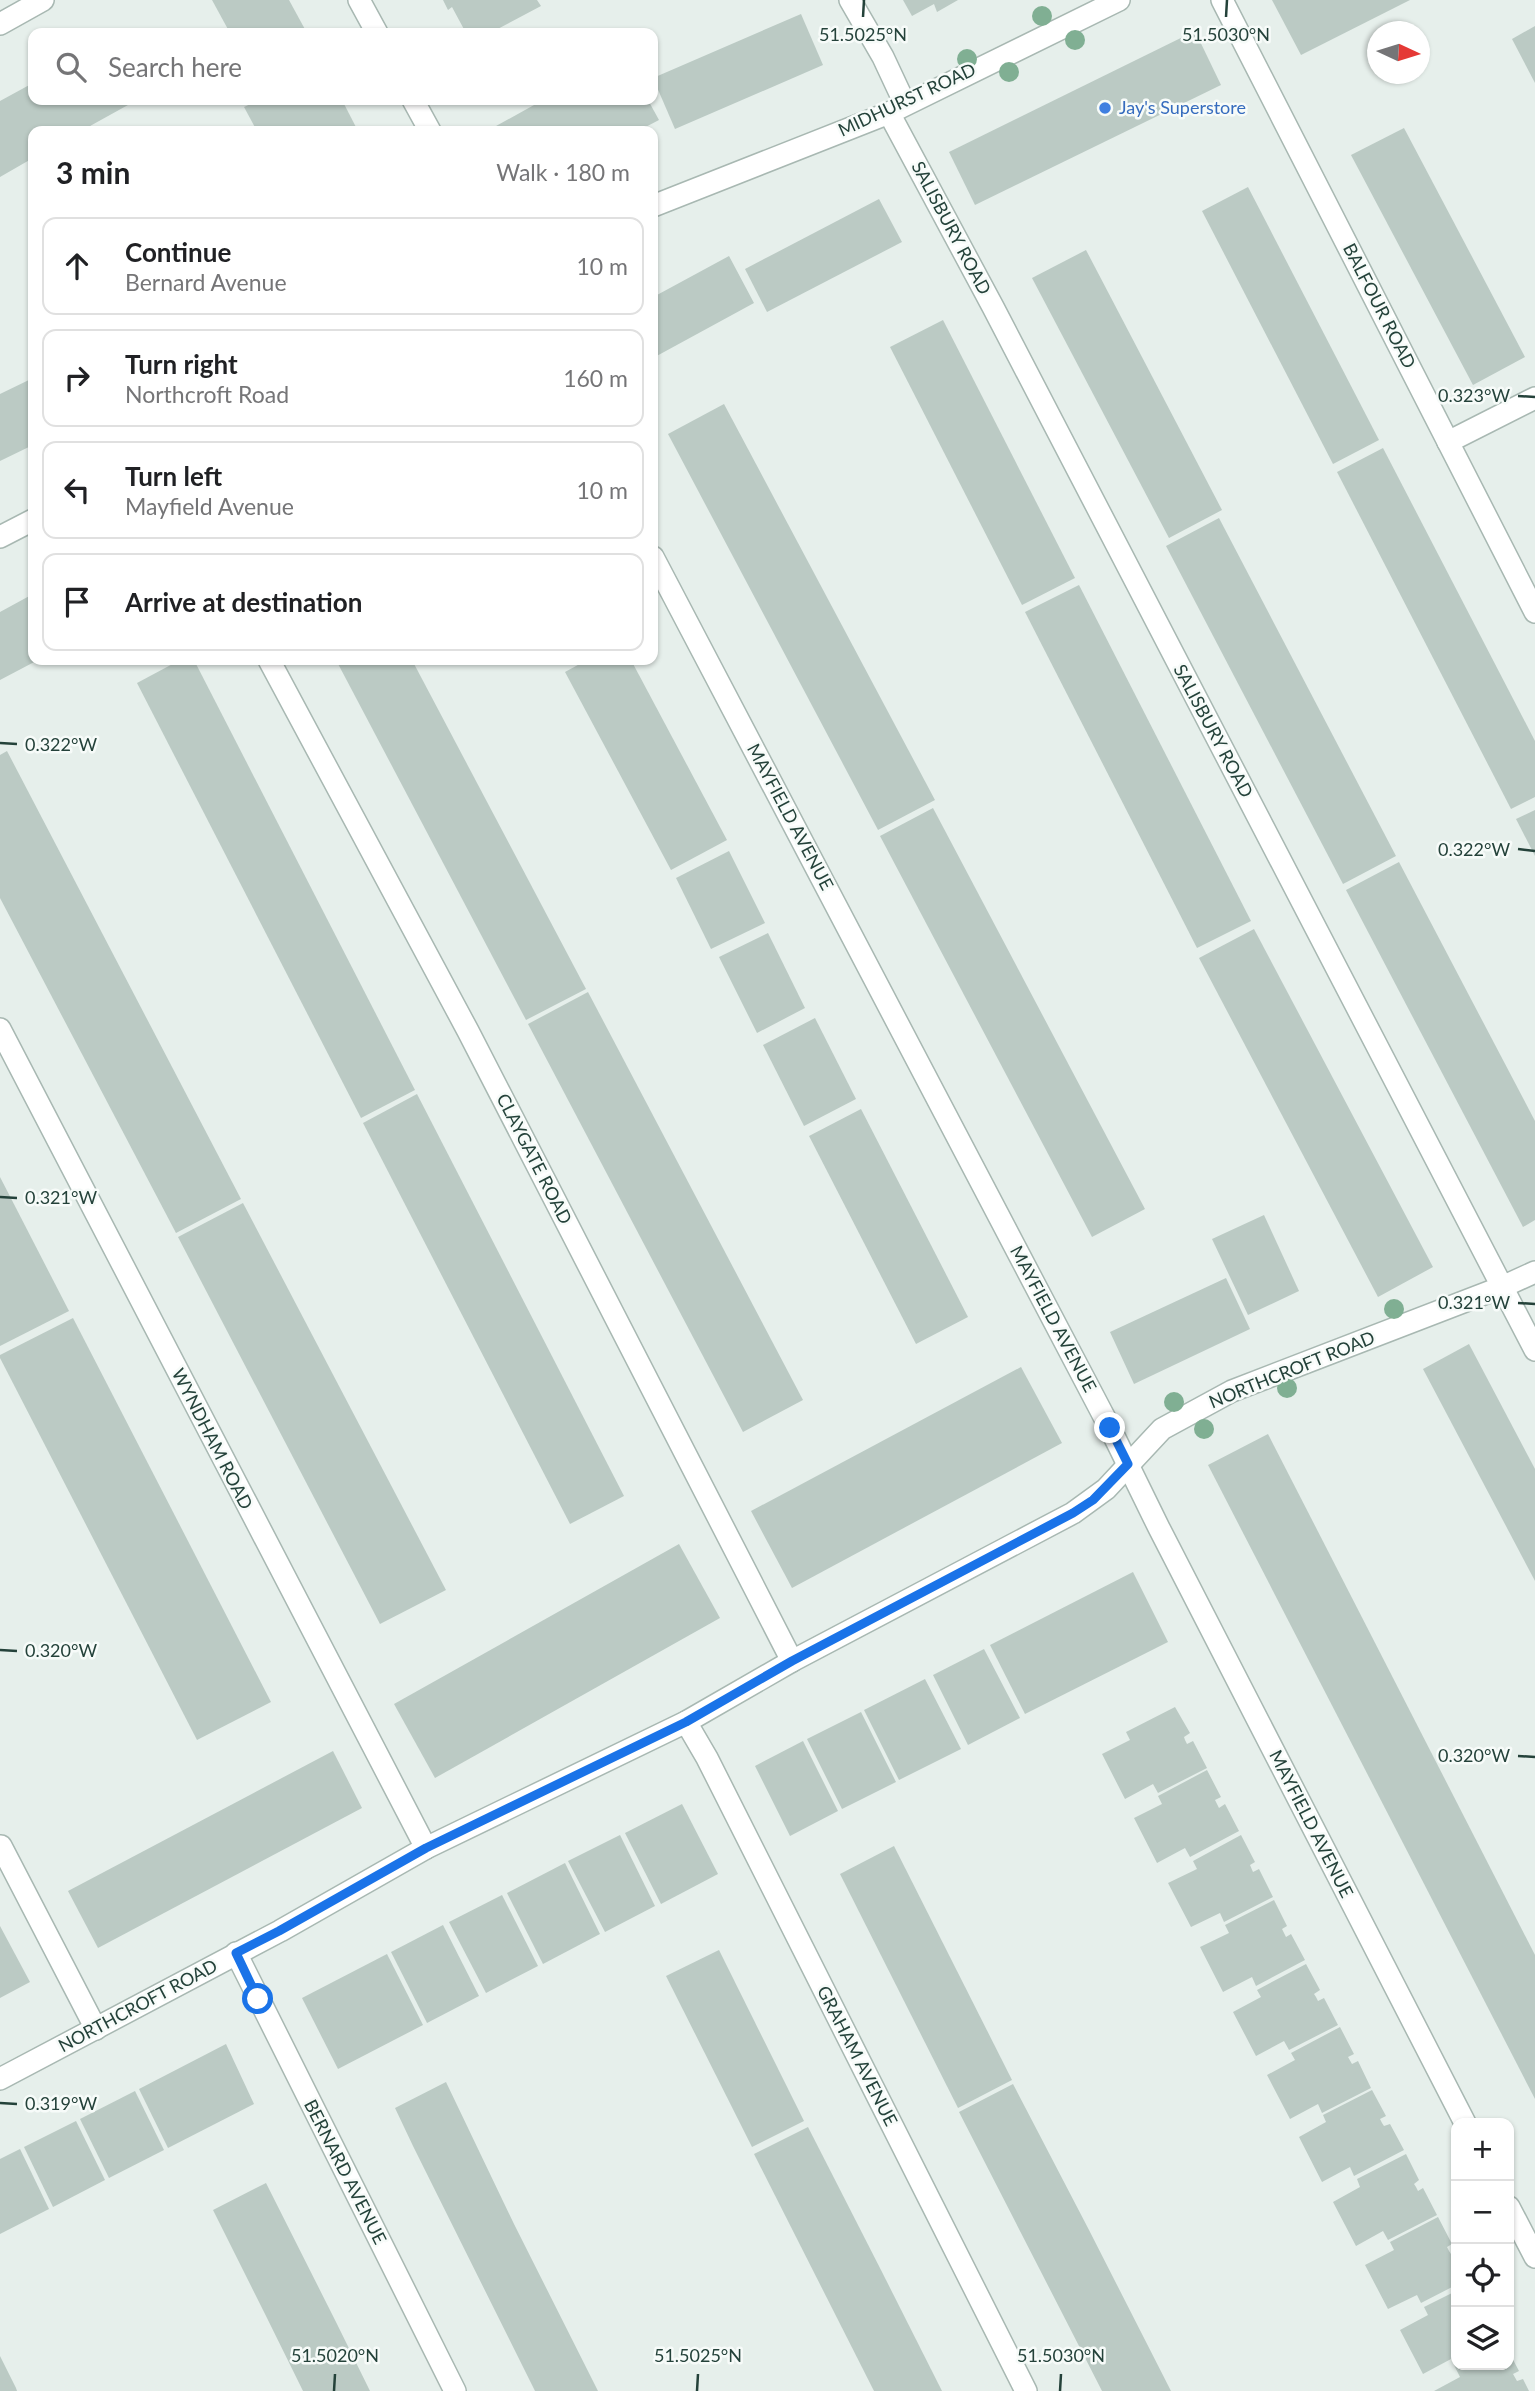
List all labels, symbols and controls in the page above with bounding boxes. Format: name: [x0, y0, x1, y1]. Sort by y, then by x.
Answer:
north arrow: [1367, 21, 1430, 84]
text: 51.5025°N: [819, 23, 907, 45]
text: 51.5030°N: [1182, 23, 1270, 45]
search box: [28, 28, 658, 105]
icon: search: [52, 48, 90, 86]
text: Search here: [108, 51, 242, 83]
street label: MIDHURST ROAD: [834, 58, 979, 141]
place label: Jay's Superstore: [1119, 96, 1246, 118]
marker: Jay's Superstore: [1097, 100, 1113, 116]
text: 3 min: [56, 154, 130, 190]
street label: SALISBURY ROAD: [908, 157, 996, 298]
text: Walk · 180 m: [496, 158, 630, 186]
text: Continue: [125, 236, 231, 268]
street label: BALFOUR ROAD: [1339, 239, 1421, 372]
icon: ahead: [58, 247, 96, 285]
text: 10 m: [577, 252, 628, 280]
text: Bernard Avenue: [125, 268, 287, 296]
text: Turn right: [125, 348, 238, 380]
icon: right: [58, 359, 96, 397]
text: 160 m: [563, 364, 628, 392]
text: Northcroft Road: [125, 380, 289, 408]
text: 0.323°W: [1438, 384, 1510, 406]
text: Turn left: [125, 460, 222, 492]
icon: left: [58, 471, 96, 509]
text: 10 m: [577, 476, 628, 504]
text: Mayfield Avenue: [125, 492, 294, 520]
icon: arrive: [58, 583, 96, 621]
text: Arrive at destination: [125, 586, 362, 618]
street label: SALISBURY ROAD: [1170, 660, 1258, 801]
text: 0.322°W: [25, 733, 97, 755]
street label: MAYFIELD AVENUE: [743, 740, 839, 893]
text: 0.322°W: [1438, 838, 1510, 860]
street label: CLAYGATE ROAD: [493, 1090, 577, 1227]
text: 0.321°W: [25, 1186, 97, 1208]
street label: MAYFIELD AVENUE: [1006, 1242, 1102, 1395]
text: 0.321°W: [1438, 1291, 1510, 1313]
street label: NORTHCROFT ROAD: [1205, 1326, 1378, 1412]
street label: WYNDHAM ROAD: [168, 1364, 258, 1513]
route end: [1094, 1412, 1125, 1443]
text: 0.320°W: [25, 1639, 97, 1661]
text: 0.320°W: [1438, 1744, 1510, 1766]
street label: MAYFIELD AVENUE: [1265, 1746, 1359, 1901]
street label: NORTHCROFT ROAD: [54, 1954, 221, 2056]
street label: GRAHAM AVENUE: [813, 1982, 903, 2129]
route start: [242, 1983, 273, 2014]
text: 0.319°W: [25, 2092, 97, 2114]
street label: BERNARD AVENUE: [300, 2096, 392, 2248]
map controls: [1451, 2118, 1514, 2370]
button: +: [1451, 2118, 1514, 2181]
button: −: [1451, 2181, 1514, 2244]
button: locate: [1451, 2244, 1514, 2307]
button: layers: [1451, 2307, 1514, 2370]
text: 51.5020°N: [291, 2344, 379, 2366]
text: 51.5025°N: [654, 2344, 742, 2366]
text: 51.5030°N: [1017, 2344, 1105, 2366]

